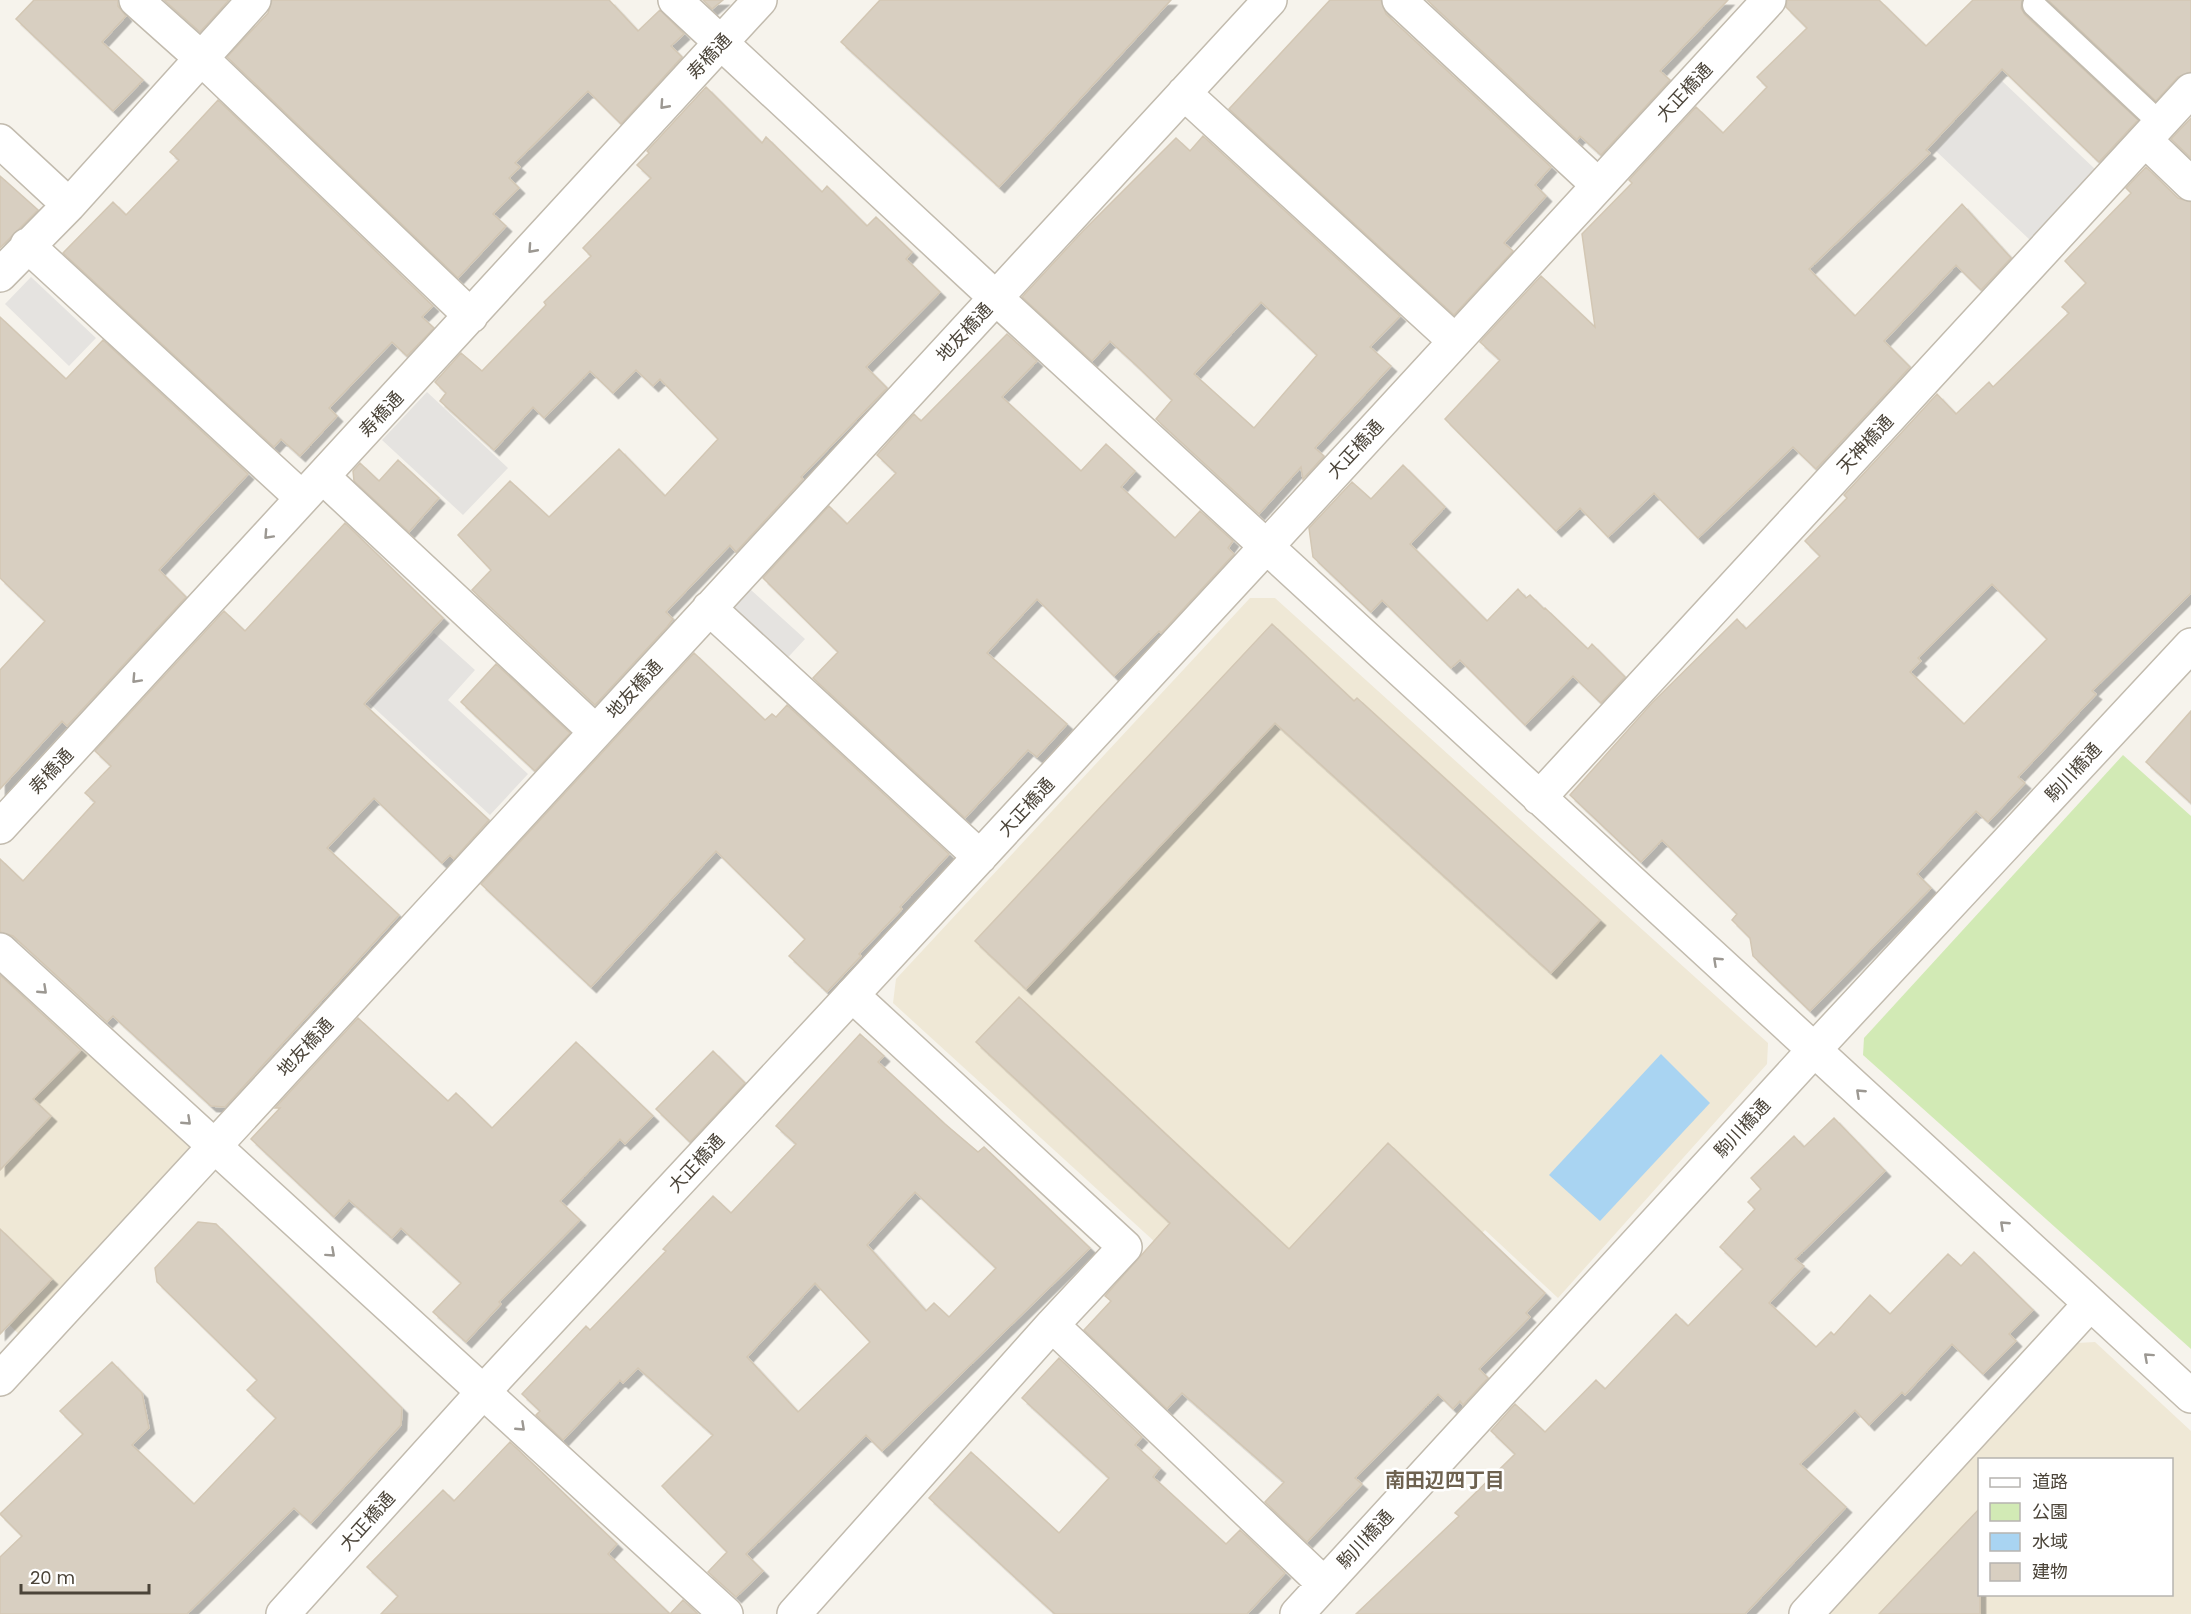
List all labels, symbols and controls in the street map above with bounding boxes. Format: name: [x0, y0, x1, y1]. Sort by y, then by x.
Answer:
street label: 寿橋通: [681, 28, 737, 84]
street label: 大正橋通: [1650, 57, 1718, 127]
one-way arrow: [660, 98, 671, 109]
one-way arrow: [528, 242, 539, 253]
street label: 地友橋通: [930, 297, 998, 367]
street label: 寿橋通: [353, 386, 409, 442]
street label: 天神橋通: [1831, 409, 1899, 479]
street label: 大正橋通: [1321, 414, 1389, 484]
one-way arrow: [264, 528, 275, 539]
street label: 地友橋通: [600, 654, 668, 724]
one-way arrow: [132, 672, 143, 682]
street label: 駒川橋通: [2039, 737, 2107, 807]
street label: 寿橋通: [23, 743, 79, 799]
street label: 大正橋通: [992, 772, 1060, 842]
one-way arrow: [1713, 957, 1724, 968]
one-way arrow: [36, 982, 47, 993]
street label: 地友橋通: [271, 1012, 339, 1082]
one-way arrow: [1857, 1089, 1867, 1100]
street label: 駒川橋通: [1708, 1093, 1776, 1163]
one-way arrow: [180, 1114, 191, 1125]
street label: 大正橋通: [662, 1128, 730, 1198]
one-way arrow: [2000, 1221, 2011, 1232]
one-way arrow: [324, 1246, 335, 1257]
one-way arrow: [2144, 1353, 2154, 1364]
one-way arrow: [515, 1420, 525, 1431]
legend: [1978, 1458, 2173, 1596]
district label: 南田辺四丁目: [1385, 1466, 1505, 1494]
text: 道路: [2032, 1469, 2068, 1494]
street label: 大正橋通: [334, 1486, 400, 1556]
text: 公園: [2032, 1499, 2068, 1524]
street label: 駒川橋通: [1331, 1504, 1399, 1574]
text: 水域: [2032, 1529, 2068, 1554]
scale bar: [21, 1557, 148, 1595]
text: 建物: [2032, 1559, 2068, 1584]
text: 20 m: [30, 1565, 75, 1590]

